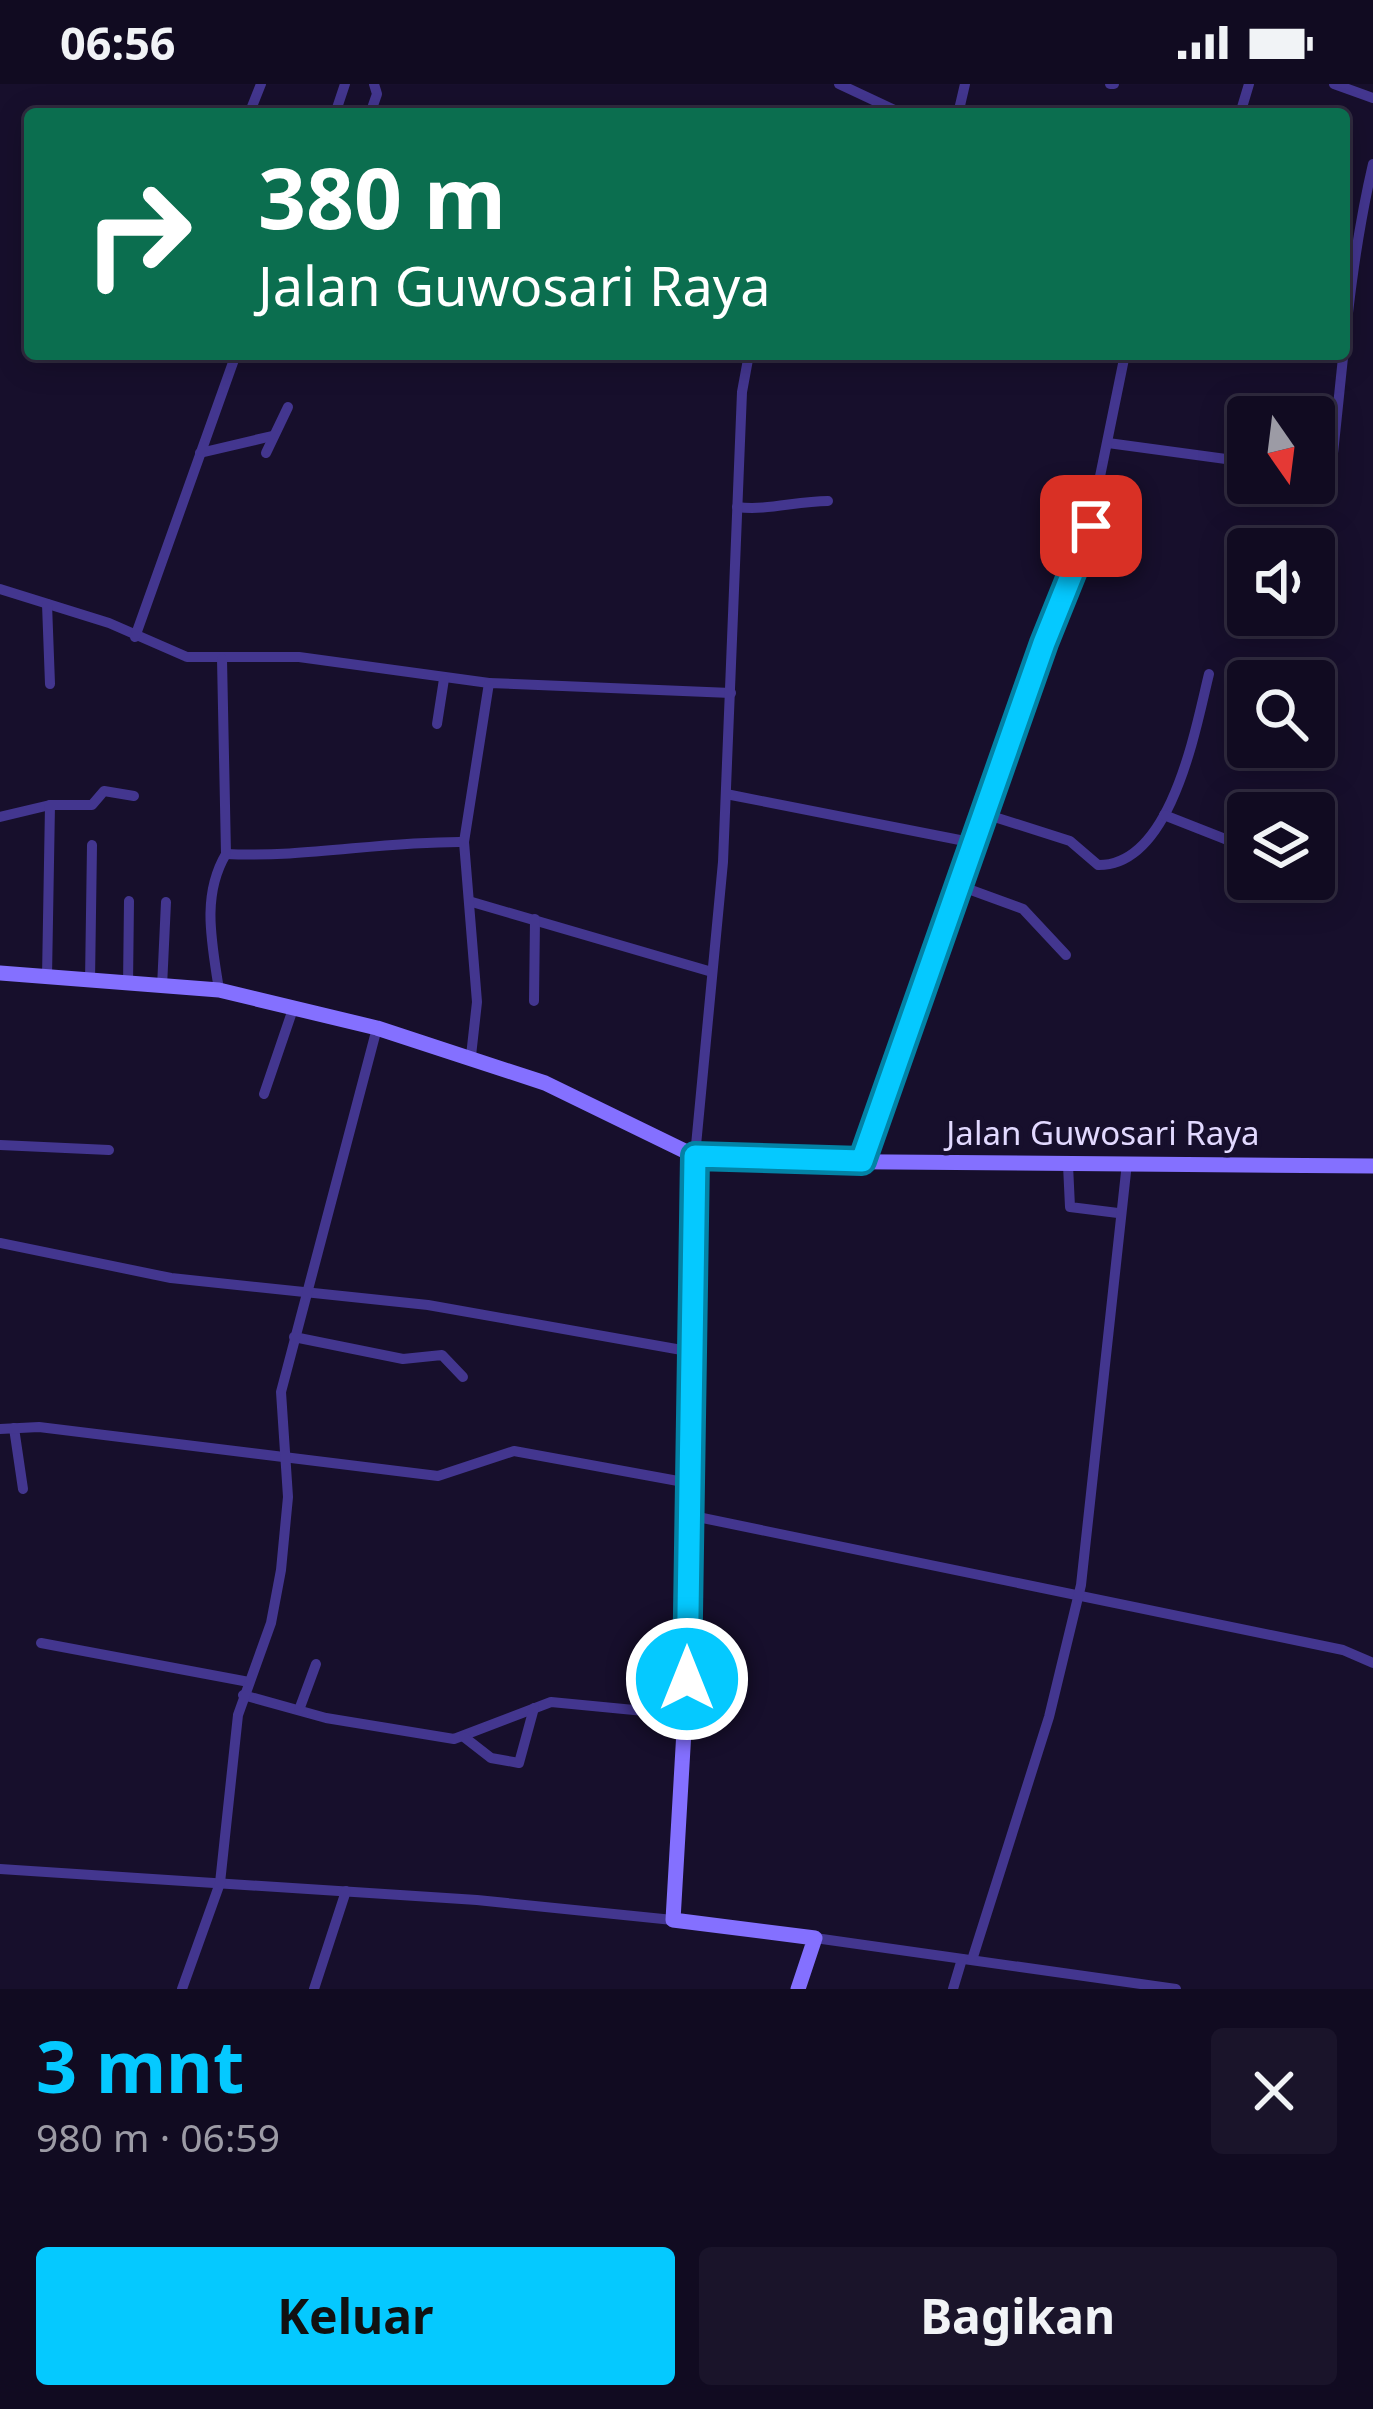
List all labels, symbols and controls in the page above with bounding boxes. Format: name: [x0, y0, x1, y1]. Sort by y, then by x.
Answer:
text: 06:56: [60, 12, 176, 73]
text: 380 m: [258, 139, 506, 254]
icon: right: [60, 156, 216, 312]
text: Jalan Guwosari Raya: [258, 248, 771, 322]
north arrow: [1227, 396, 1335, 504]
map controls: [1227, 396, 1335, 900]
pin: [1040, 475, 1142, 577]
icon: arrive: [1058, 493, 1124, 559]
button: sound: [1227, 528, 1335, 636]
button: search: [1227, 660, 1335, 768]
button: layers: [1227, 792, 1335, 900]
street label: Jalan Guwosari Raya: [943, 1110, 1260, 1155]
position arrow: [624, 1616, 750, 1742]
text: 3 mnt: [36, 2016, 244, 2114]
button: close: [1211, 2028, 1337, 2154]
text: 980 m · 06:59: [36, 2110, 280, 2163]
button: Keluar: [36, 2247, 675, 2385]
button: Bagikan: [699, 2247, 1337, 2385]

